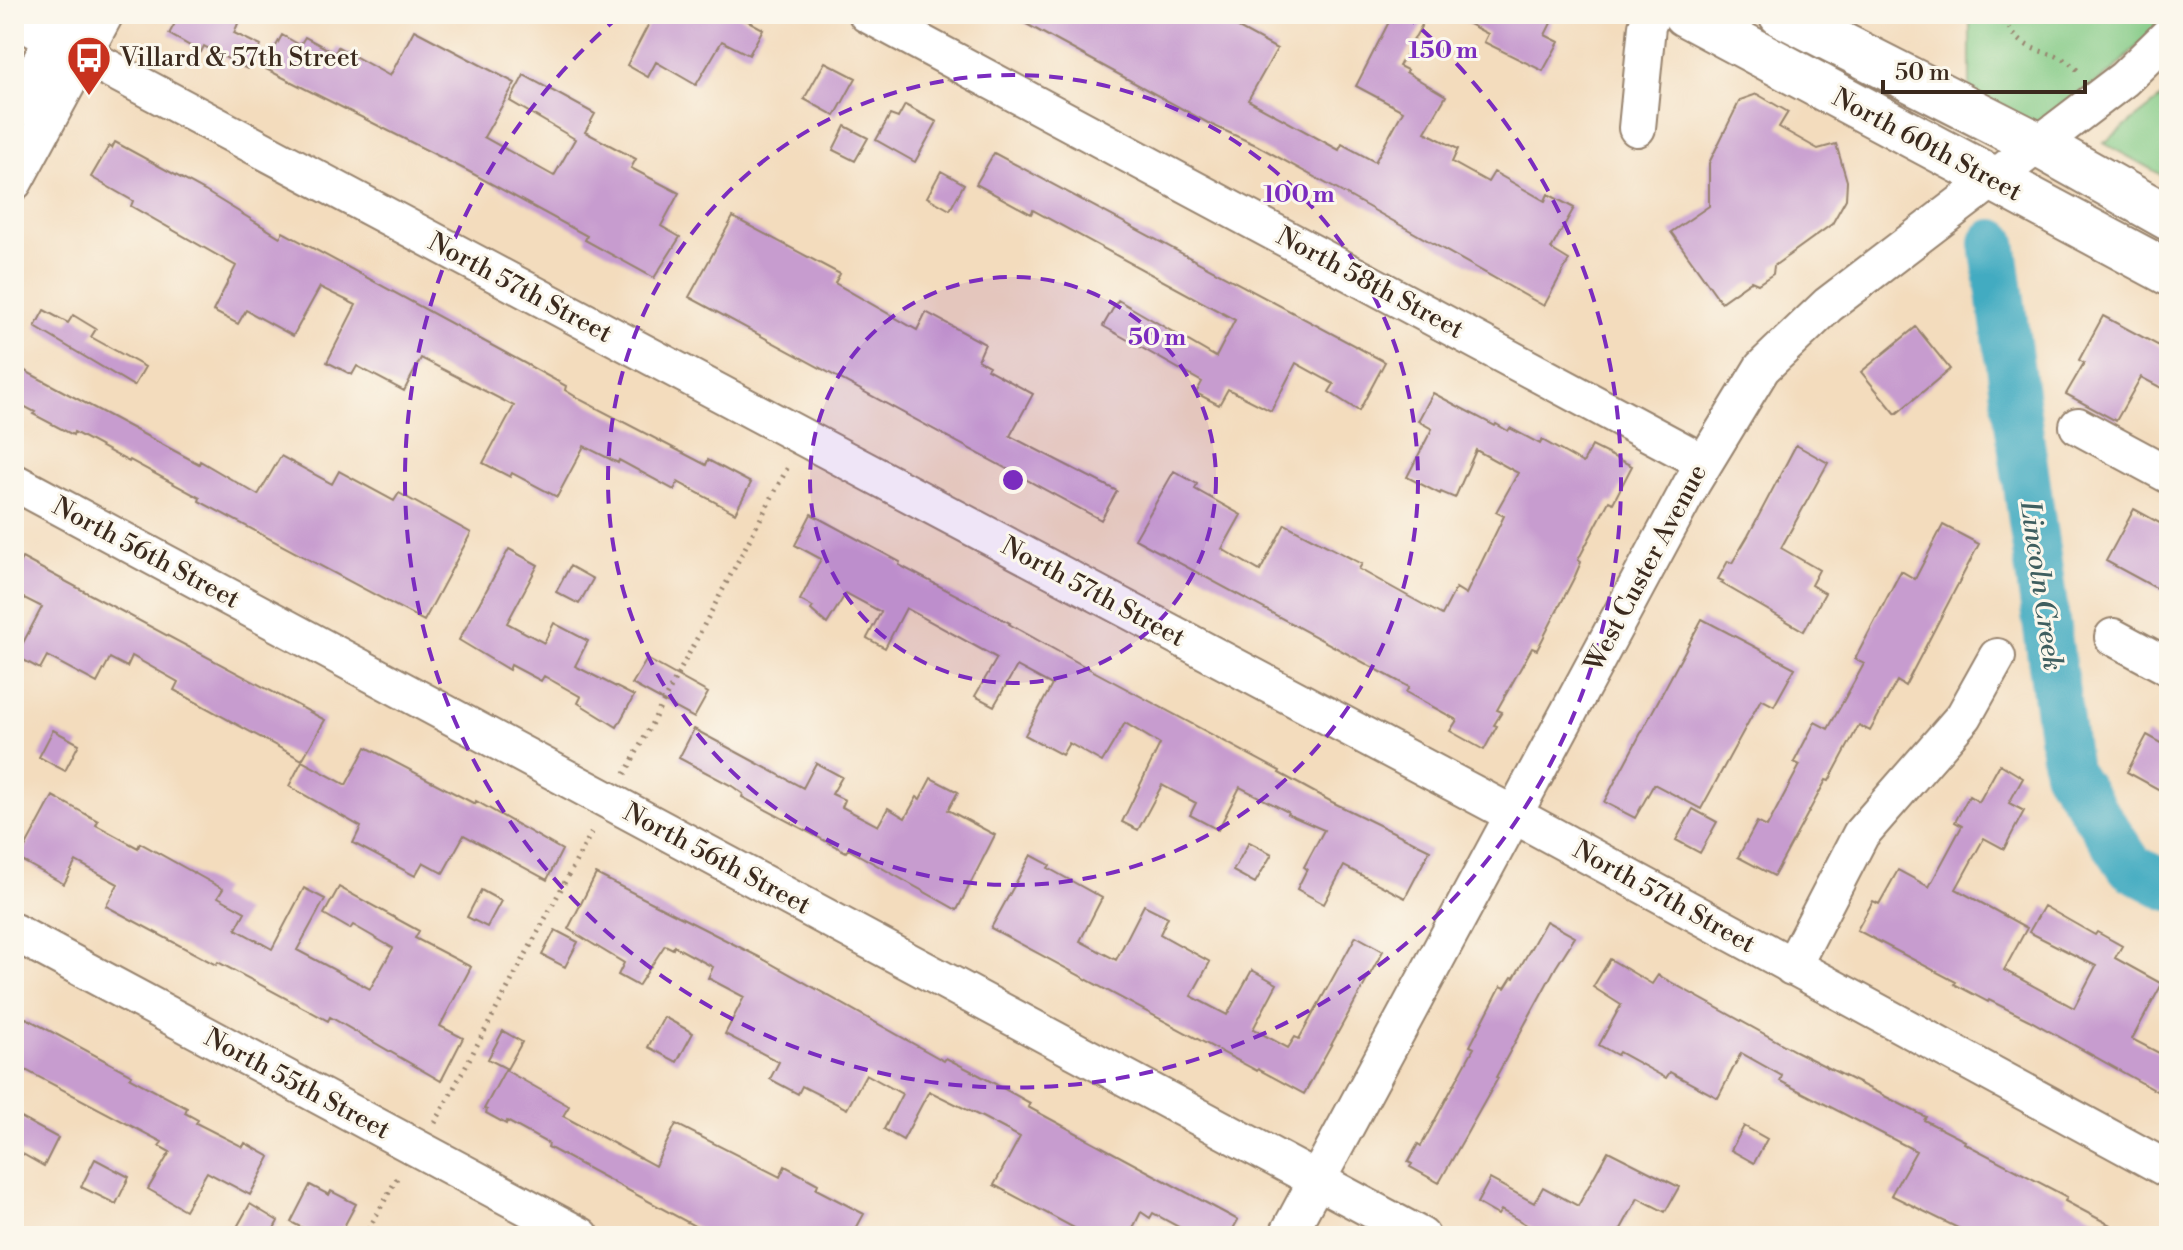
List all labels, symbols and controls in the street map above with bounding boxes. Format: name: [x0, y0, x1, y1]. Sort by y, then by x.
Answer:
bus stop icon: Villard & 57th Street: [65, 34, 113, 97]
text: 150 m: [1408, 36, 1478, 66]
place label: Villard & 57th Street: [119, 42, 359, 74]
scale bar: [1883, 44, 2085, 94]
text: 50 m: [1895, 58, 1950, 88]
street label: North 60th Street: [1827, 82, 2027, 208]
text: 100 m: [1263, 180, 1335, 210]
street label: North 58th Street: [1271, 220, 1469, 346]
street label: North 57th Street: [423, 226, 617, 350]
text: 50 m: [1128, 323, 1186, 353]
street label: West Custer Avenue: [1577, 459, 1714, 678]
centre of rings: [999, 466, 1027, 494]
street label: North 56th Street: [47, 490, 245, 616]
water label: Lincoln Creek: [2012, 498, 2070, 673]
street label: North 57th Street: [996, 530, 1190, 654]
street label: North 56th Street: [618, 796, 816, 922]
street label: North 57th Street: [1567, 834, 1761, 960]
street label: North 55th Street: [199, 1022, 395, 1146]

